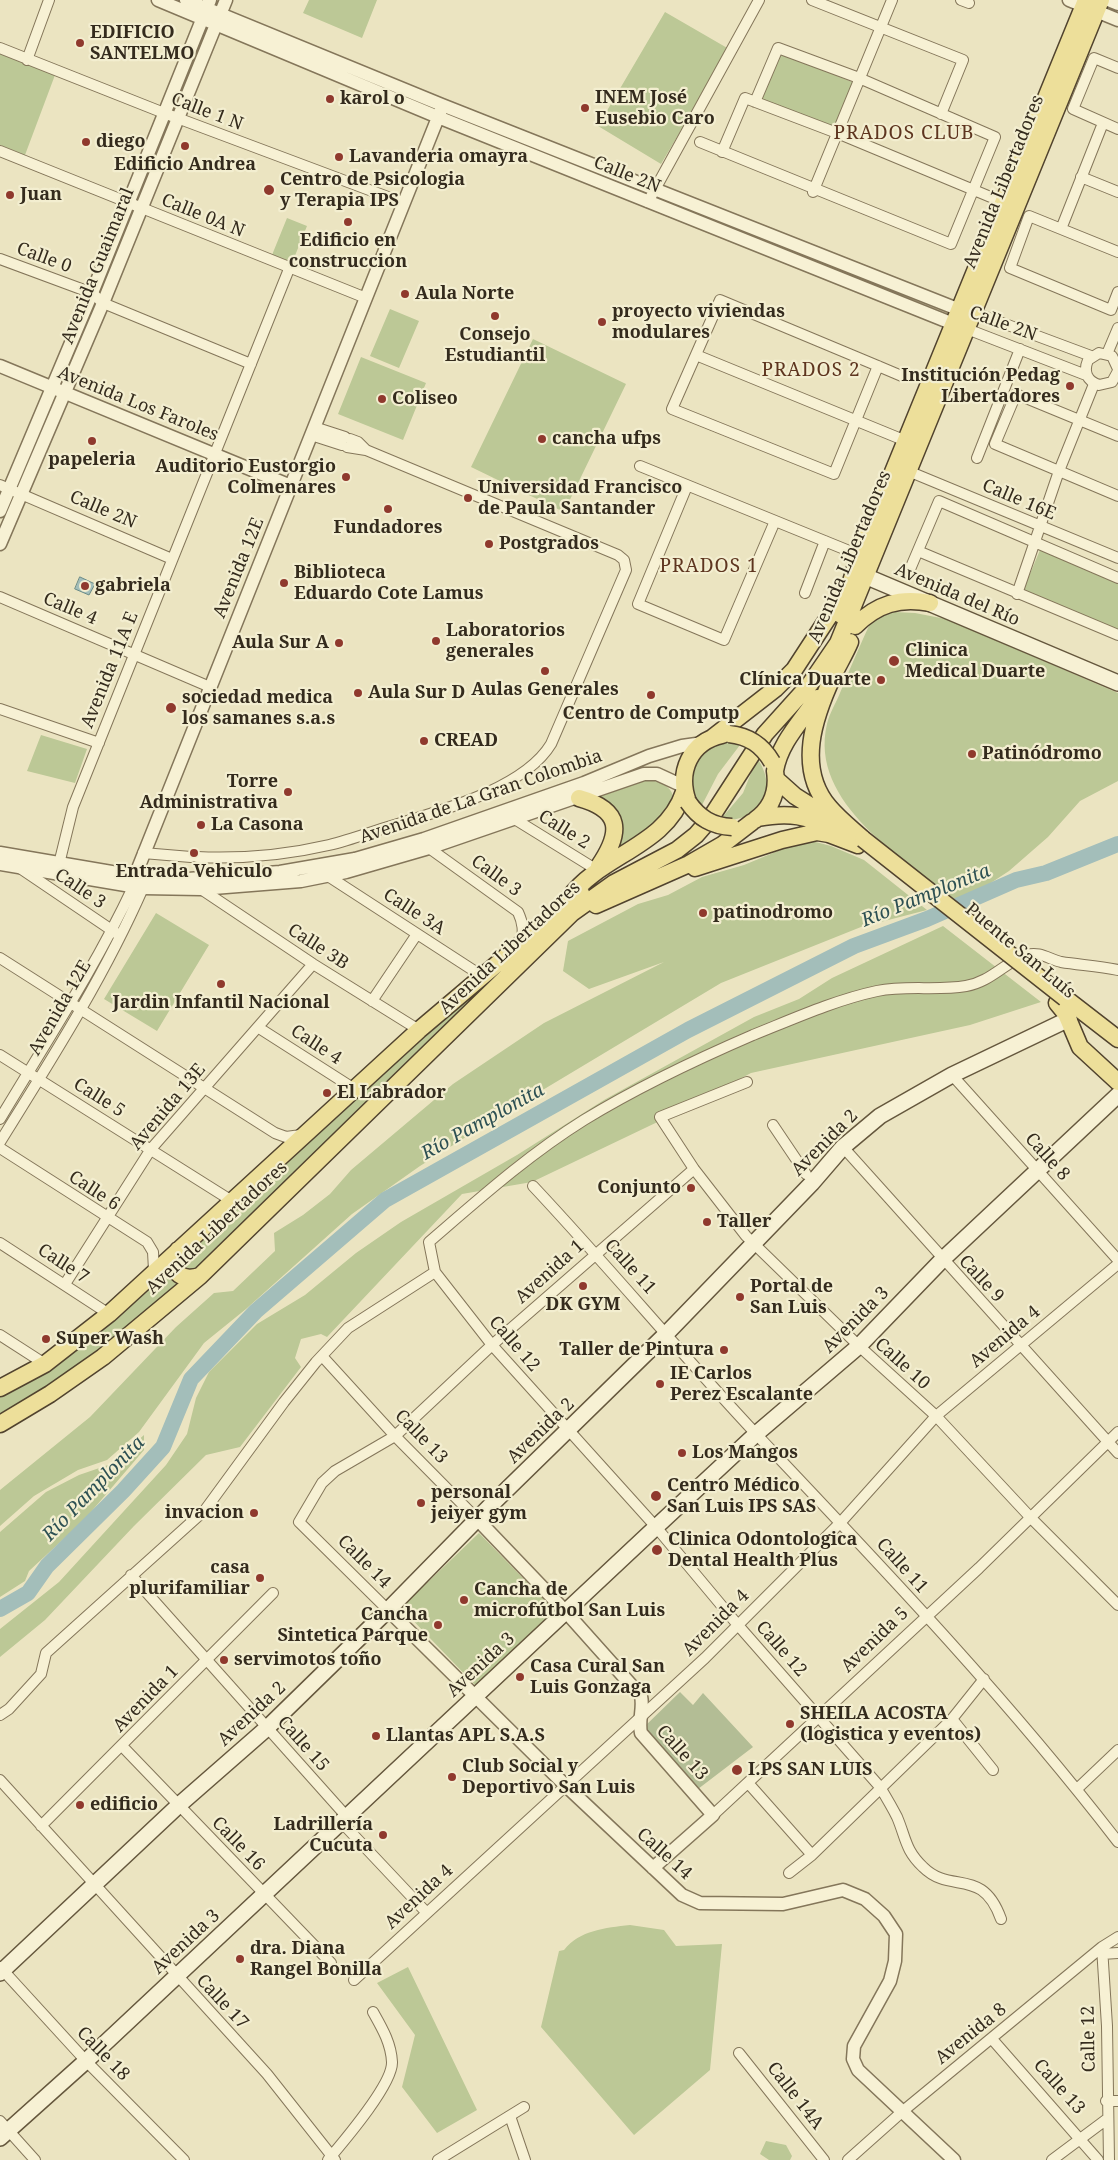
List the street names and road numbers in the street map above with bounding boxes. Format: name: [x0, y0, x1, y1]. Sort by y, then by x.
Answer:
street label: Calle 1 N: [168, 88, 246, 136]
street label: Avenida Libertadores: [959, 92, 1049, 272]
street label: Calle 2N: [590, 152, 664, 198]
street label: Avenida Guaimaral: [57, 185, 139, 347]
street label: Calle 0A N: [158, 190, 248, 242]
street label: Calle 0: [14, 238, 74, 278]
street label: Calle 2N: [966, 302, 1040, 346]
street label: Avenida Los Faroles: [54, 362, 222, 446]
street label: Avenida Libertadores: [804, 468, 896, 646]
street label: Calle 16E: [979, 475, 1059, 525]
street label: Calle 2N: [66, 486, 140, 534]
street label: Avenida 12E: [209, 515, 269, 621]
street label: Avenida del Río: [891, 559, 1023, 631]
street label: Calle 4: [40, 588, 100, 630]
street label: Avenida 11A E: [77, 609, 143, 731]
street label: Avenida de La Gran Colombia: [357, 745, 605, 849]
street label: Calle 2: [534, 806, 594, 854]
street label: Calle 3: [467, 851, 525, 901]
street label: Calle 3: [50, 864, 110, 914]
street label: Avenida Libertadores: [435, 877, 585, 1019]
street label: Calle 3A: [379, 884, 449, 940]
street label: Puente San Luís: [961, 899, 1079, 1003]
street label: Calle 3B: [283, 919, 353, 975]
street label: Avenida 12E: [24, 957, 96, 1059]
street label: Calle 4: [286, 1020, 346, 1070]
street label: Avenida 13E: [126, 1059, 210, 1155]
street label: Calle 5: [69, 1074, 129, 1122]
street label: Avenida 2: [787, 1105, 863, 1181]
street label: Calle 8: [1020, 1129, 1074, 1185]
street label: Avenida Libertadores: [142, 1157, 292, 1299]
street label: Calle 6: [64, 1166, 124, 1216]
street label: Calle 11: [600, 1235, 660, 1299]
street label: Avenida 1: [511, 1236, 589, 1308]
street label: Calle 7: [33, 1239, 93, 1289]
street label: Calle 9: [954, 1251, 1008, 1307]
street label: Avenida 3: [818, 1282, 894, 1358]
street label: Avenida 4: [966, 1301, 1044, 1373]
street label: Calle 12: [484, 1312, 544, 1376]
street label: Calle 10: [870, 1334, 934, 1394]
street label: Avenida 2: [503, 1394, 579, 1468]
street label: Calle 13: [390, 1405, 452, 1469]
street label: Calle 14: [333, 1531, 395, 1593]
street label: Calle 11: [872, 1534, 932, 1598]
street label: Avenida 4: [678, 1585, 754, 1661]
street label: Avenida 5: [837, 1603, 913, 1677]
street label: Calle 12: [751, 1617, 811, 1681]
street label: Avenida 3: [443, 1628, 519, 1702]
street label: Avenida 1: [109, 1661, 183, 1737]
street label: Avenida 2: [214, 1677, 290, 1751]
street label: Calle 15: [273, 1712, 333, 1776]
street label: Calle 13: [652, 1721, 712, 1785]
street label: Calle 16: [207, 1812, 269, 1876]
street label: Calle 14: [632, 1824, 696, 1884]
street label: Avenida 4: [381, 1860, 457, 1934]
street label: Avenida 3: [148, 1905, 224, 1979]
street label: Calle 17: [191, 1970, 253, 2034]
street label: Avenida 8: [931, 1999, 1011, 2069]
street label: Calle 12: [1078, 2005, 1100, 2073]
street label: Calle 18: [72, 2022, 134, 2086]
street label: Calle 13: [1029, 2055, 1089, 2119]
street label: Calle 14A: [762, 2058, 828, 2134]

